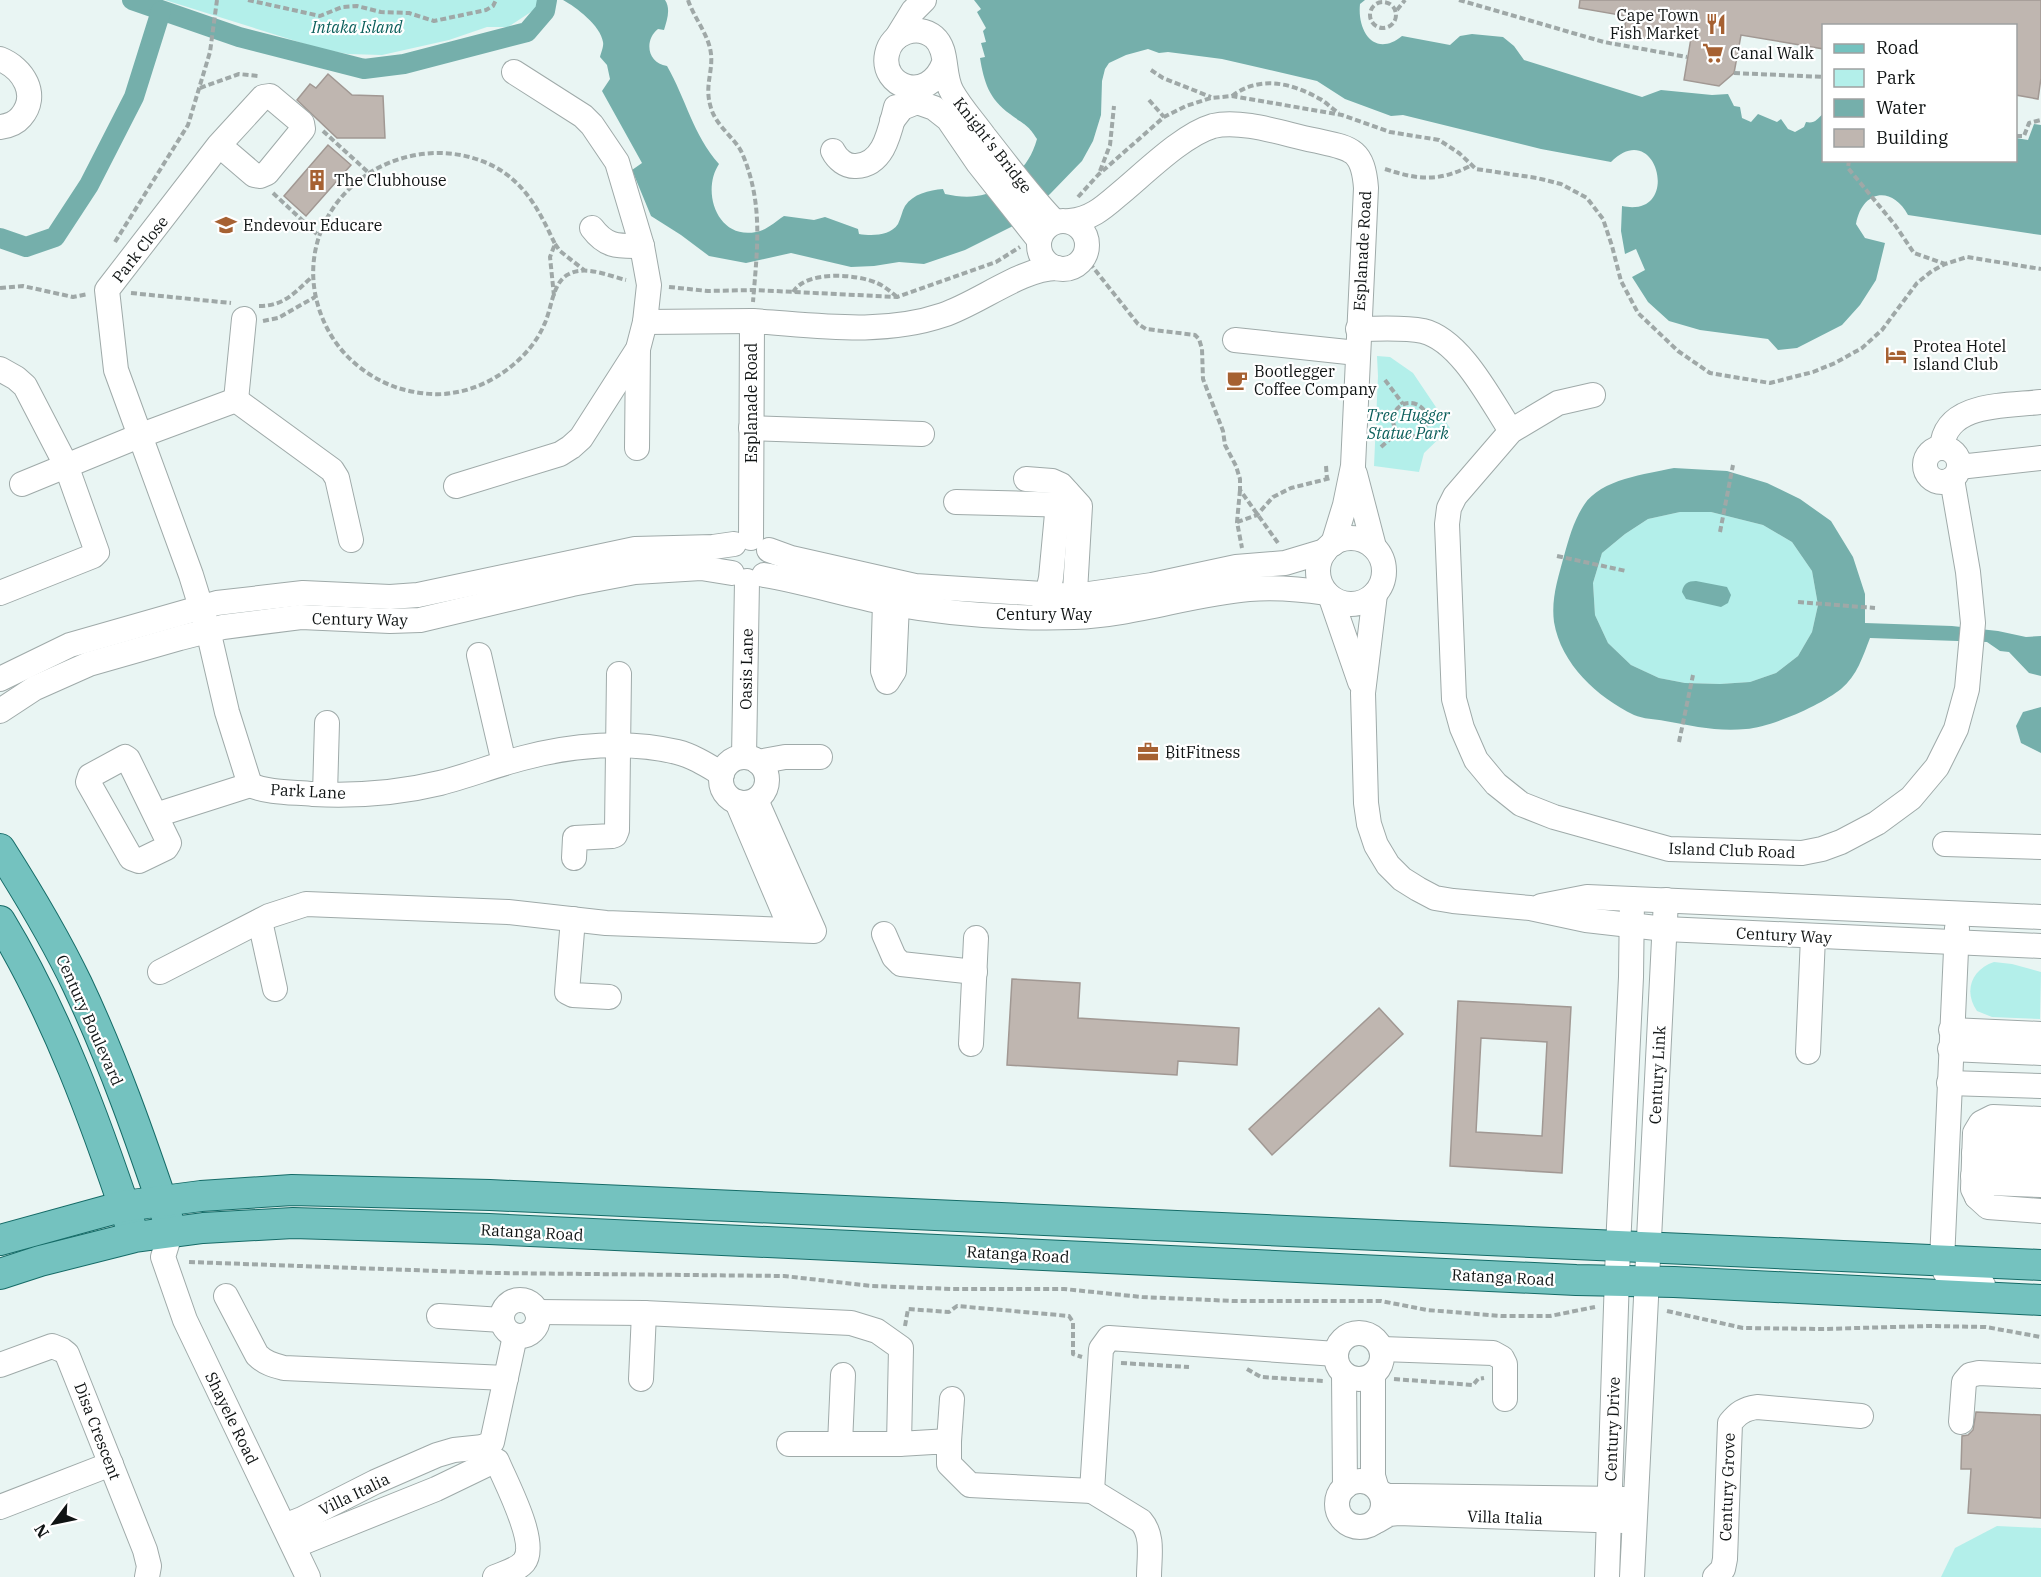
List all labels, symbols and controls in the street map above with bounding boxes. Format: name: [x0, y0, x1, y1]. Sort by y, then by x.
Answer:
place label: Cape Town Fish Market: [1610, 5, 1699, 43]
restaurant icon: Cape Town Fish Market: [1704, 12, 1728, 36]
park label: Intaka Island: [311, 17, 403, 37]
legend: [1822, 24, 2017, 162]
text: Road: [1876, 36, 1919, 59]
supermarket icon: Canal Walk: [1701, 41, 1725, 65]
place label: Canal Walk: [1730, 43, 1814, 63]
text: Park: [1876, 66, 1916, 89]
street label: Knight's Bridge: [949, 93, 1037, 197]
text: Water: [1876, 96, 1926, 119]
text: Building: [1876, 126, 1948, 149]
building icon: The Clubhouse: [305, 168, 329, 192]
place label: The Clubhouse: [334, 170, 447, 190]
street label: Esplanade Road: [1349, 190, 1375, 312]
street label: Park Close: [108, 212, 172, 286]
school or university icon: Endevour Educare: [214, 213, 238, 237]
place label: Endevour Educare: [243, 215, 382, 235]
place label: Protea Hotel Island Club: [1913, 336, 2007, 374]
street label: Esplanade Road: [741, 342, 761, 463]
hotel icon: Protea Hotel Island Club: [1884, 343, 1908, 367]
place label: Bootlegger Coffee Company: [1254, 361, 1377, 399]
cafe icon: Bootlegger Coffee Company: [1225, 368, 1249, 392]
park label: Tree Hugger Statue Park: [1366, 405, 1451, 443]
street label: Century Way: [996, 604, 1092, 624]
street label: Century Way: [312, 608, 409, 630]
street label: Oasis Lane: [735, 628, 757, 710]
office icon: ₿itFitness: [1136, 740, 1160, 764]
place label: ₿itFitness: [1165, 742, 1240, 762]
street label: Park Lane: [270, 779, 346, 803]
street label: Island Club Road: [1668, 838, 1796, 862]
street label: Century Way: [1736, 922, 1833, 948]
street label: Century Boulevard: [52, 951, 128, 1089]
street label: Century Link: [1644, 1025, 1670, 1125]
street label: Ratanga Road: [480, 1219, 584, 1245]
street label: Ratanga Road: [966, 1241, 1070, 1267]
street label: Ratanga Road: [1451, 1264, 1555, 1290]
street label: Shayele Road: [201, 1369, 263, 1468]
street label: Century Drive: [1600, 1376, 1624, 1482]
street label: Disa Crescent: [70, 1379, 126, 1483]
street label: Century Grove: [1715, 1432, 1739, 1542]
street label: Villa Italia: [316, 1468, 393, 1520]
north arrow: [24, 1493, 84, 1553]
street label: Villa Italia: [1467, 1506, 1544, 1528]
text: N: [29, 1520, 53, 1542]

